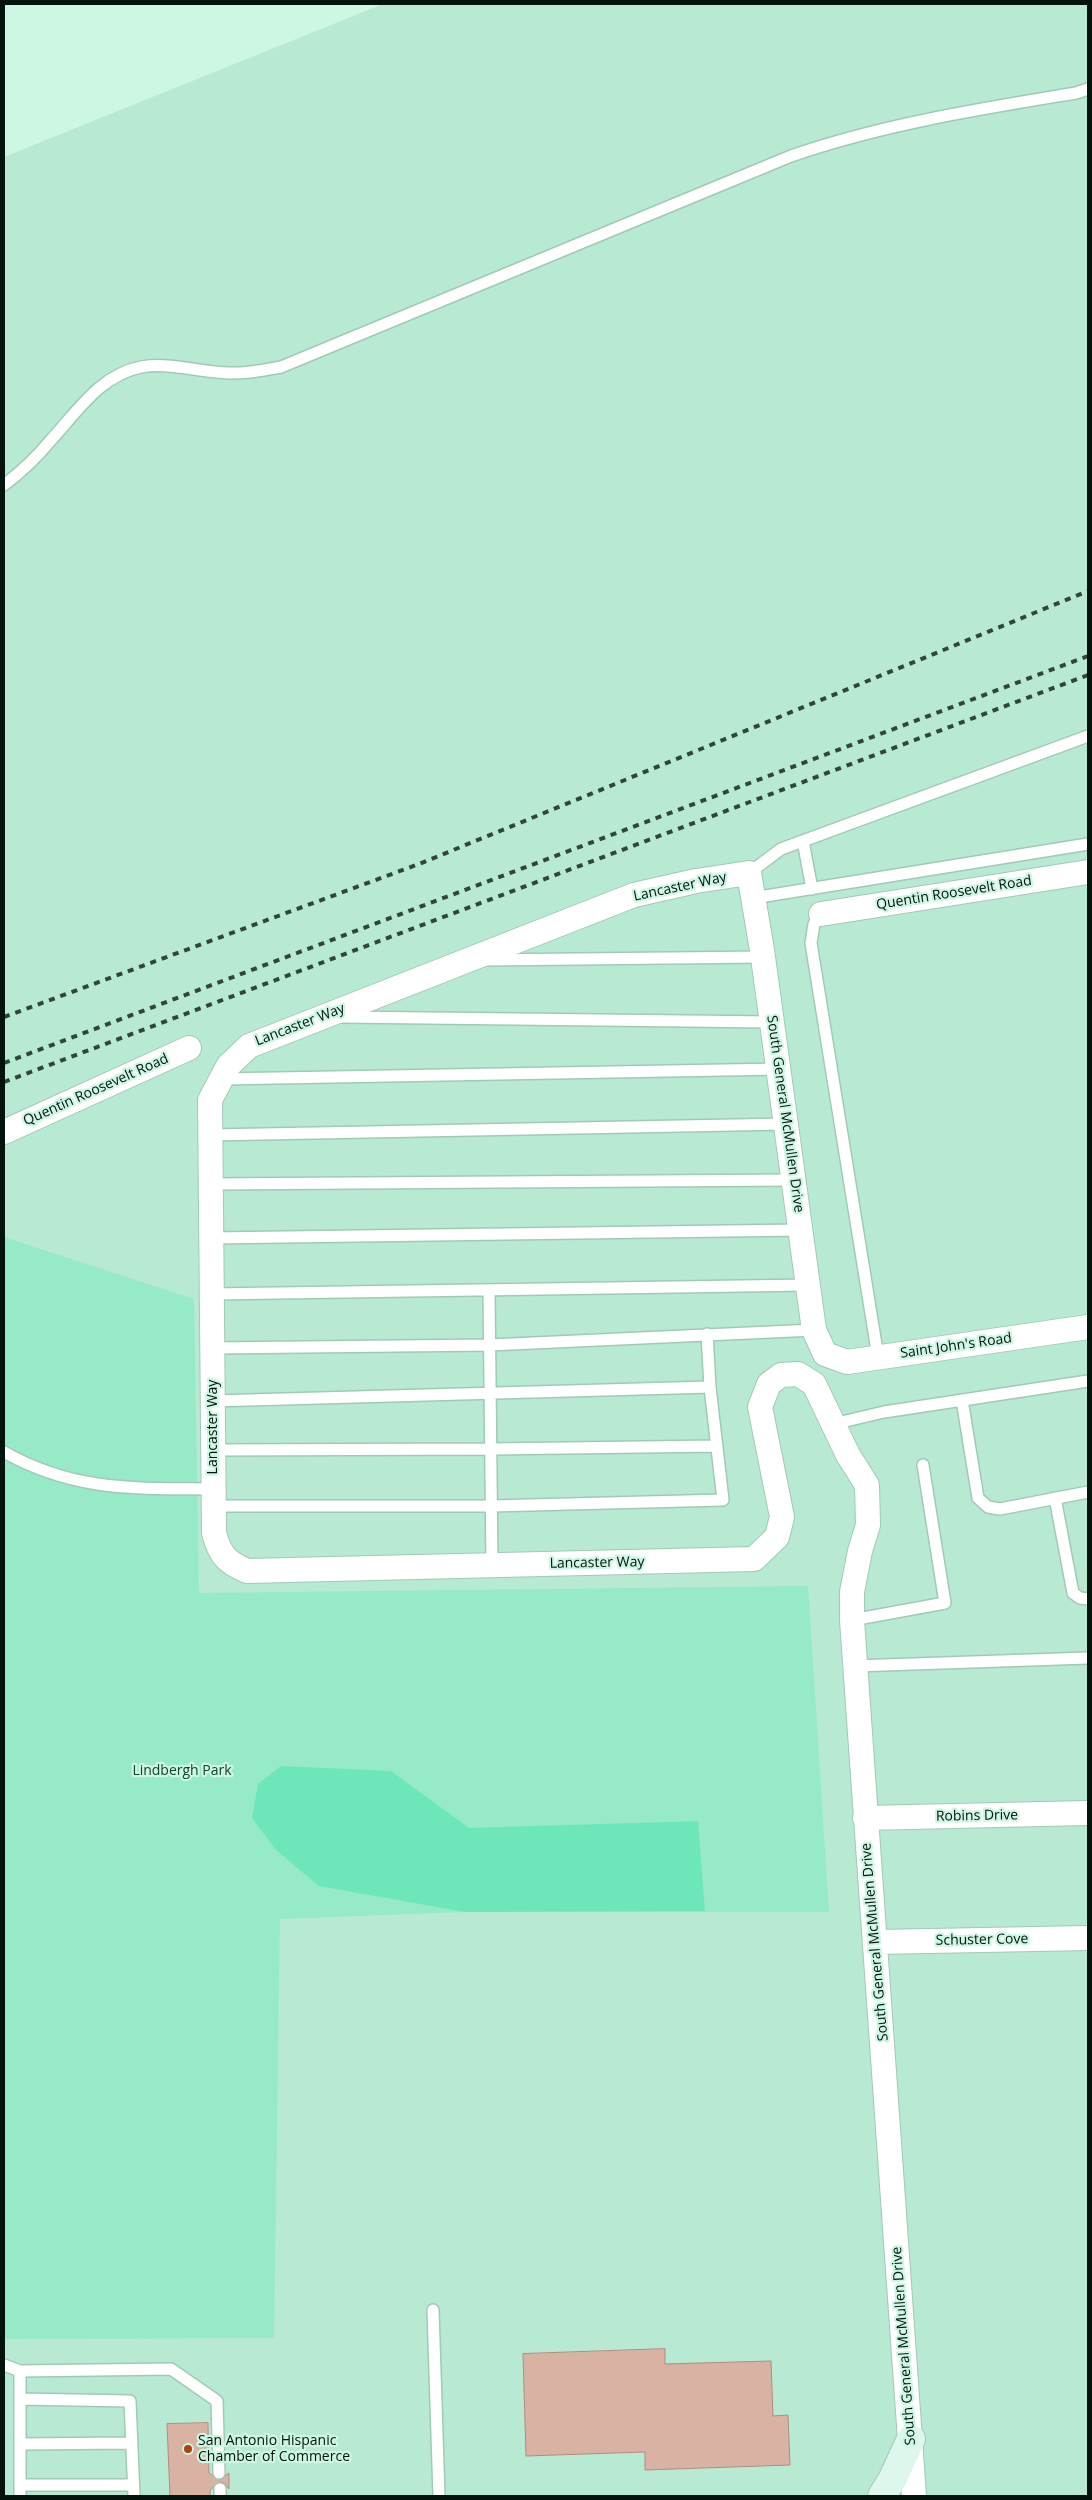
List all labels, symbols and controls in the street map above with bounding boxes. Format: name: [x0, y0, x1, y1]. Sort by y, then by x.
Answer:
street label: Lancaster Way: [632, 869, 728, 905]
street label: Quentin Roosevelt Road: [875, 872, 1033, 914]
street label: Lancaster Way: [253, 1000, 347, 1050]
street label: South General McMullen Drive: [763, 1014, 807, 1214]
street label: Quentin Roosevelt Road: [21, 1050, 171, 1130]
street label: Saint John's Road: [899, 1330, 1013, 1362]
street label: Lancaster Way: [205, 1380, 221, 1474]
street label: Lancaster Way: [549, 1554, 645, 1572]
park label: Lindbergh Park: [132, 1763, 232, 1779]
street label: Robins Drive: [936, 1807, 1018, 1825]
street label: South General McMullen Drive: [858, 1842, 892, 2042]
street label: Schuster Cove: [936, 1931, 1028, 1949]
street label: South General McMullen Drive: [889, 2246, 919, 2446]
place label: San Antonio Hispanic Chamber of Commerce: [198, 2433, 350, 2466]
marker: San Antonio Hispanic Chamber of Commerce: [182, 2443, 194, 2455]

